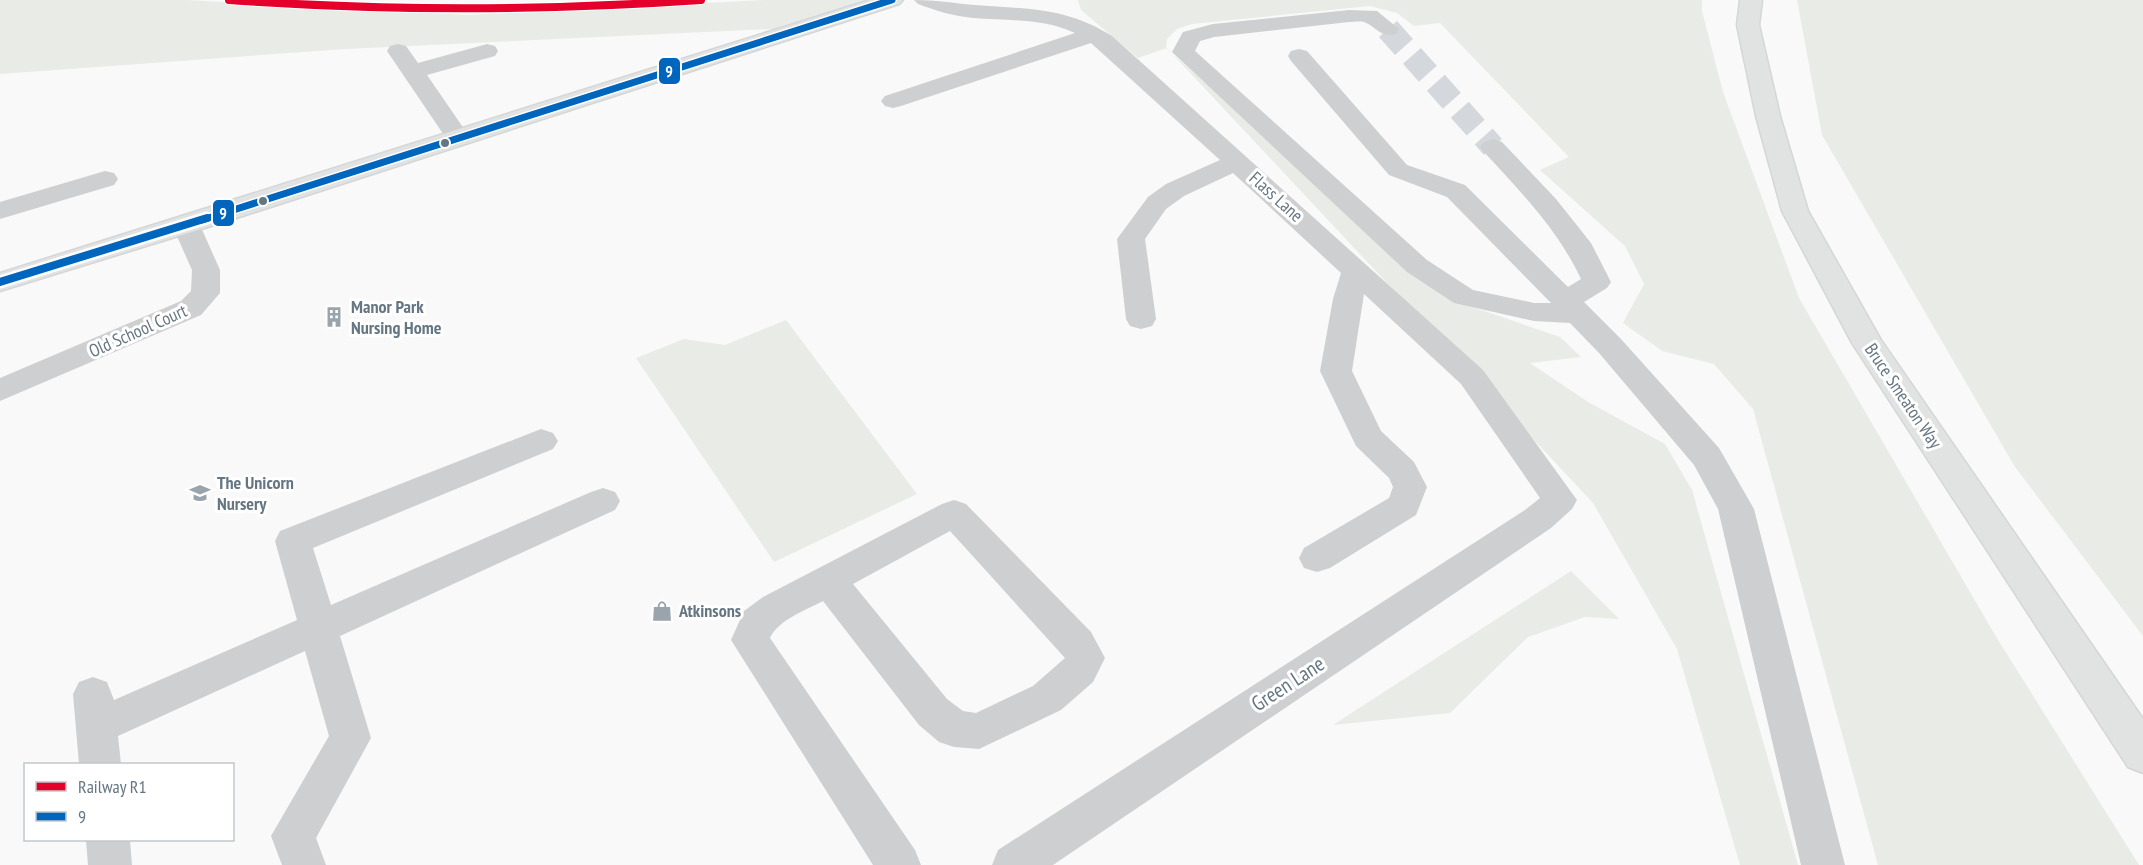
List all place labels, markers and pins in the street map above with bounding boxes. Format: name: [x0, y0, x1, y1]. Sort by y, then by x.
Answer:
unlabelled marker: [439, 137, 451, 149]
unlabelled marker: [257, 195, 269, 207]
place label: Manor Park Nursing Home: [351, 295, 442, 339]
building icon: Manor Park Nursing Home: [322, 305, 346, 329]
place label: The Unicorn Nursery: [217, 471, 294, 515]
school or university icon: The Unicorn Nursery: [188, 481, 212, 505]
shop icon: Atkinsons: [650, 599, 674, 623]
place label: Atkinsons: [678, 599, 741, 622]

